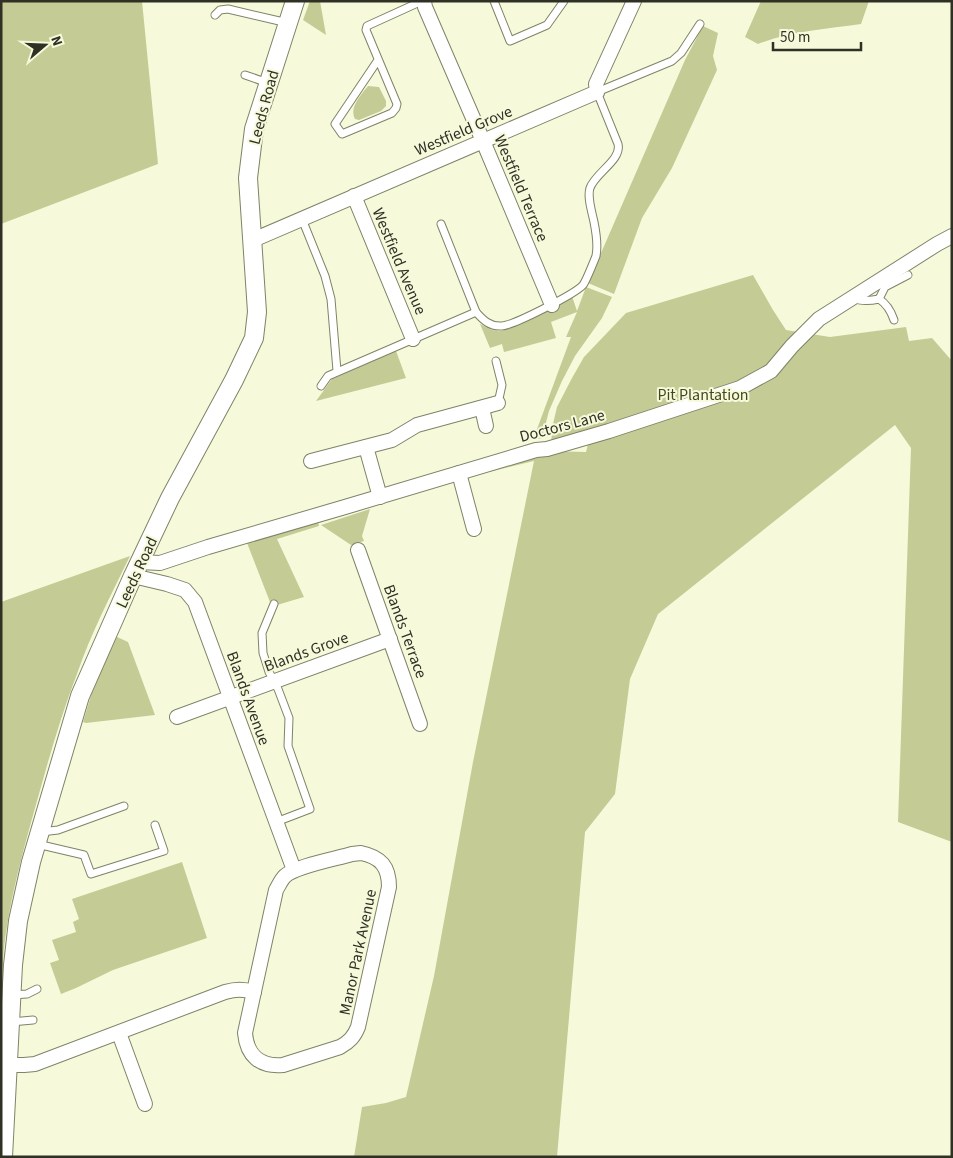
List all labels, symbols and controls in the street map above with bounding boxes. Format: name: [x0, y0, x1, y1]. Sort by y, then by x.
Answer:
north arrow: [20, 20, 70, 70]
scale bar: [773, 20, 860, 52]
text: 50 m: [780, 27, 810, 48]
text: N: [45, 33, 67, 49]
street label: Leeds Road: [243, 67, 285, 147]
street label: Westfield Grove: [411, 100, 516, 161]
street label: Westfield Terrace: [489, 132, 554, 245]
street label: Westfield Avenue: [367, 205, 432, 318]
park label: Pit Plantation: [657, 384, 749, 406]
street label: Doctors Lane: [517, 404, 607, 448]
street label: Leeds Road: [111, 533, 163, 612]
street label: Blands Terrace: [378, 581, 432, 681]
street label: Blands Grove: [261, 626, 352, 677]
street label: Blands Avenue: [221, 648, 275, 748]
street label: Manor Park Avenue: [334, 887, 382, 1017]

